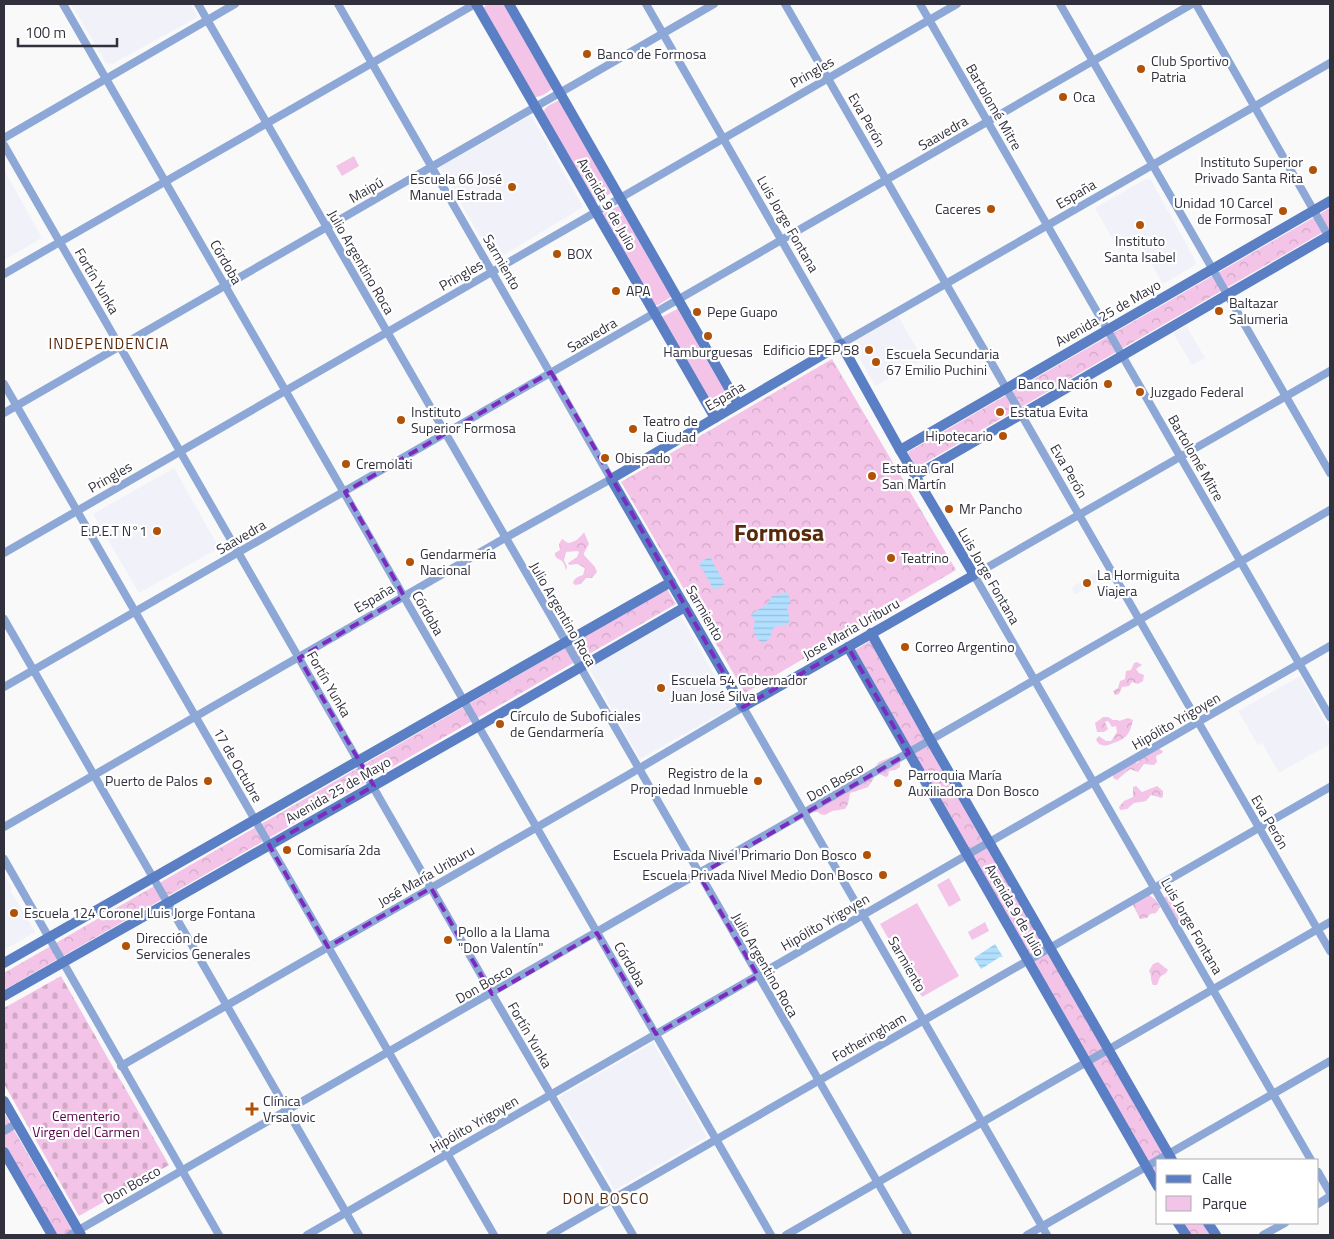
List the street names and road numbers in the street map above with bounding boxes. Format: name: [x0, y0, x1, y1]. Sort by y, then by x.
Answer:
street label: Pringles: [786, 51, 838, 93]
street label: Bartolomé Mitre: [961, 60, 1028, 154]
street label: Eva Perón: [844, 89, 891, 151]
street label: Saavedra: [914, 110, 972, 155]
street label: Avenida 9 de Julio: [572, 154, 642, 254]
street label: Maipú: [345, 171, 387, 208]
street label: Luis Jorge Fontana: [752, 171, 825, 276]
street label: España: [1052, 174, 1100, 213]
street label: Julio Argentino Roca: [323, 205, 400, 318]
street label: Sarmiento: [478, 230, 527, 293]
street label: Córdoba: [205, 235, 248, 288]
street label: Fortín Yunka: [70, 244, 125, 318]
street label: Pringles: [435, 254, 487, 296]
street label: Avenida 25 de Mayo: [1051, 274, 1164, 351]
street label: Saavedra: [563, 312, 621, 357]
street label: España: [701, 376, 749, 415]
street label: Bartolomé Mitre: [1163, 411, 1230, 505]
street label: Eva Perón: [1046, 440, 1093, 502]
street label: Pringles: [84, 456, 136, 498]
street label: Saavedra: [212, 514, 270, 559]
street label: Luis Jorge Fontana: [953, 523, 1026, 628]
street label: Julio Argentino Roca: [525, 557, 602, 670]
street label: España: [350, 578, 398, 617]
street label: Sarmiento: [681, 581, 730, 644]
street label: Córdoba: [407, 586, 450, 639]
street label: Jose Maria Uriburu: [798, 592, 903, 665]
street label: Fortín Yunka: [302, 647, 357, 721]
street label: Hipólito Yrigoyen: [1128, 687, 1224, 754]
street label: 17 de Octubre: [209, 723, 268, 806]
street label: Avenida 25 de Mayo: [281, 751, 394, 828]
street label: Don Bosco: [802, 757, 867, 806]
street label: Eva Perón: [1247, 791, 1294, 853]
street label: José María Uriburu: [373, 839, 478, 912]
street label: Avenida 9 de Julio: [980, 860, 1050, 960]
street label: Luis Jorge Fontana: [1156, 873, 1229, 978]
street label: Hipólito Yrigoyen: [777, 888, 873, 955]
street label: Julio Argentino Roca: [727, 908, 804, 1021]
street label: Sarmiento: [883, 932, 932, 995]
street label: Córdoba: [609, 937, 652, 990]
street label: Don Bosco: [451, 959, 516, 1008]
street label: Fortín Yunka: [503, 998, 558, 1072]
street label: Fotheringham: [828, 1007, 910, 1066]
street label: Hipólito Yrigoyen: [426, 1090, 522, 1157]
street label: Don Bosco: [99, 1160, 164, 1209]

